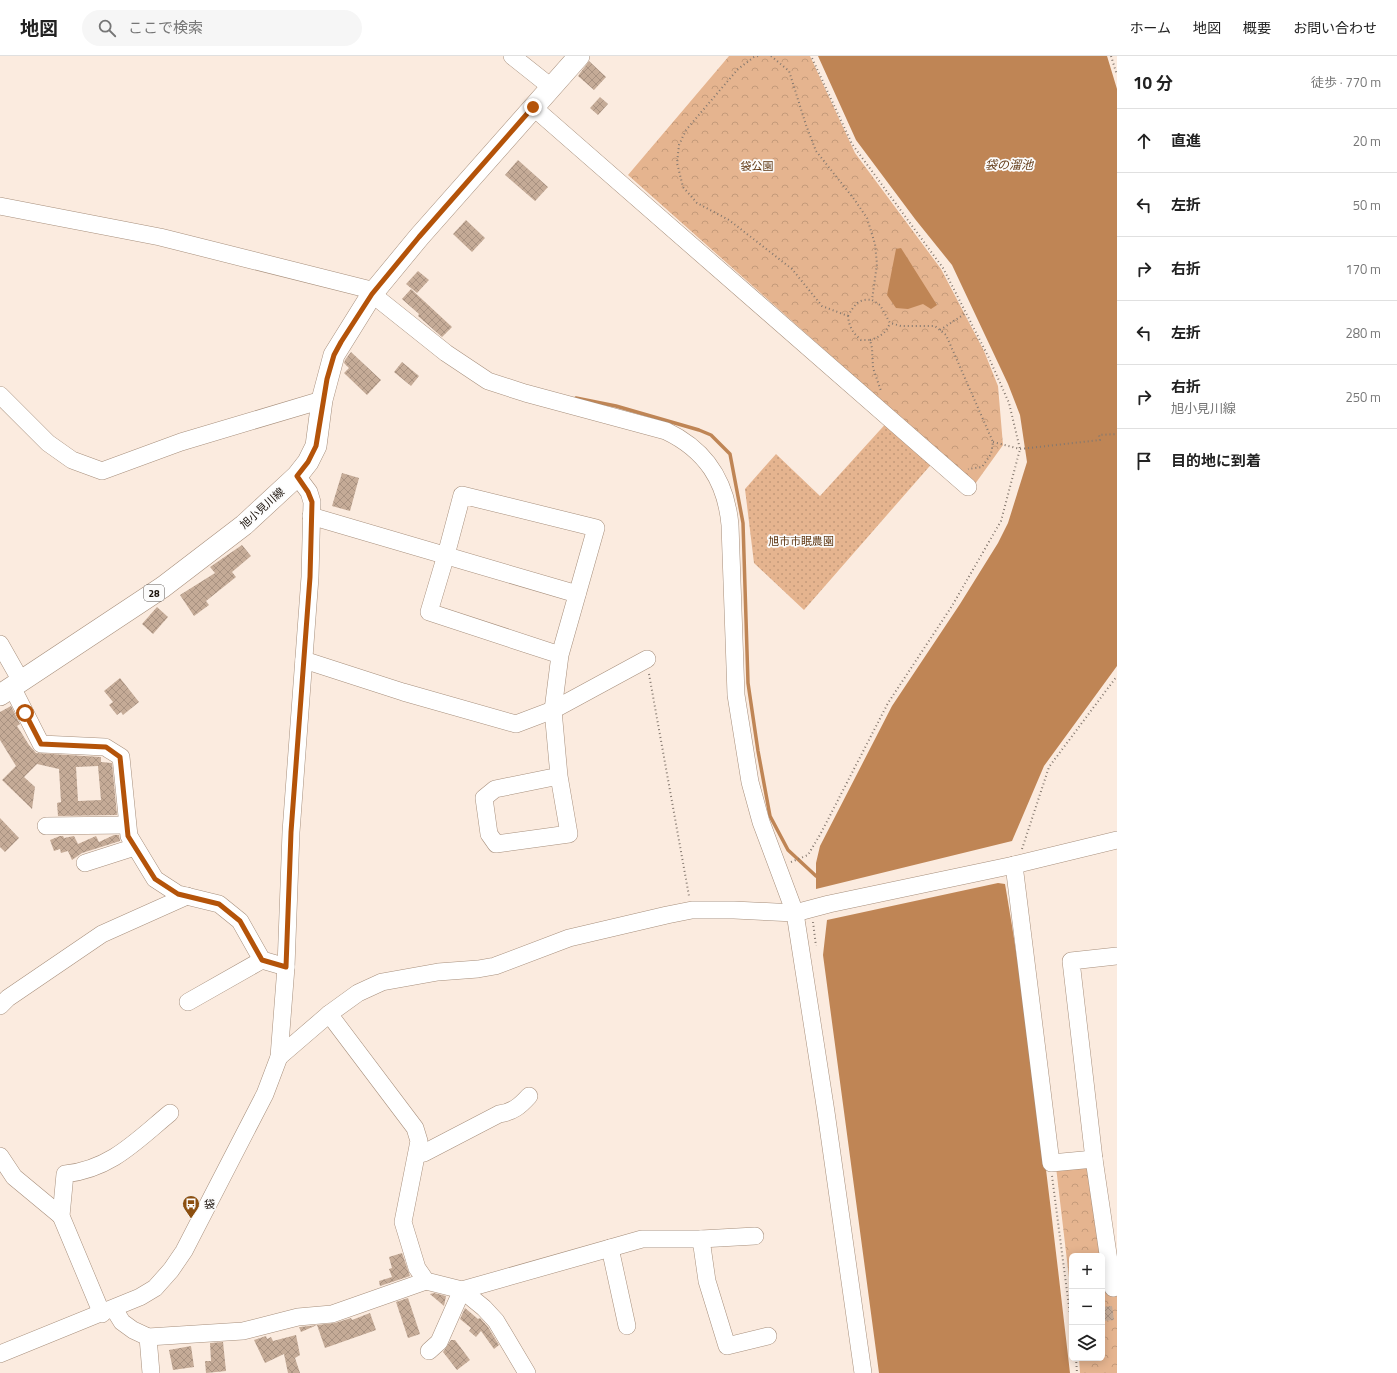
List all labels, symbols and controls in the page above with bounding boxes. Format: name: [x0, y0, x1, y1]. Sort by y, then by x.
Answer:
search box: [82, 10, 362, 46]
text: 地図: [20, 13, 58, 42]
text: ここで検索: [128, 16, 203, 39]
icon: search: [96, 17, 118, 39]
text: ホーム: [1129, 17, 1171, 38]
text: 地図: [1193, 17, 1221, 38]
text: 概要: [1243, 17, 1271, 38]
text: お問い合わせ: [1293, 17, 1377, 38]
text: 10 分: [1133, 70, 1173, 96]
text: 徒歩 · 770 m: [1311, 72, 1381, 92]
route end: [524, 98, 542, 116]
text: 直進: [1171, 129, 1201, 152]
icon: ahead: [1133, 130, 1155, 152]
text: 20 m: [1353, 131, 1381, 151]
water label: 袋の溜池: [985, 155, 1034, 174]
park label: 袋公園: [741, 158, 774, 174]
text: 左折: [1171, 193, 1201, 216]
icon: left: [1133, 194, 1155, 216]
text: 50 m: [1353, 195, 1381, 215]
text: 右折: [1171, 257, 1201, 280]
icon: right: [1133, 258, 1155, 280]
text: 170 m: [1345, 259, 1381, 279]
text: 左折: [1171, 321, 1201, 344]
icon: left: [1133, 322, 1155, 344]
text: 280 m: [1345, 323, 1381, 343]
text: 右折: [1171, 375, 1201, 398]
icon: right: [1133, 386, 1155, 408]
text: 250 m: [1345, 387, 1381, 407]
text: 旭小見川線: [1171, 398, 1236, 418]
text: 目的地に到着: [1171, 449, 1261, 472]
icon: arrive: [1133, 450, 1155, 472]
street label: 旭小見川線: [236, 484, 288, 532]
park label: 旭市市眠農園: [768, 533, 834, 549]
road number: 28: [144, 585, 164, 601]
route start: [16, 704, 34, 722]
bus stop icon: 袋: [181, 1194, 201, 1219]
place label: 袋: [204, 1196, 215, 1212]
map controls: [1069, 1253, 1105, 1361]
button: +: [1069, 1253, 1105, 1289]
button: −: [1069, 1289, 1105, 1325]
button: layers: [1069, 1325, 1105, 1361]

